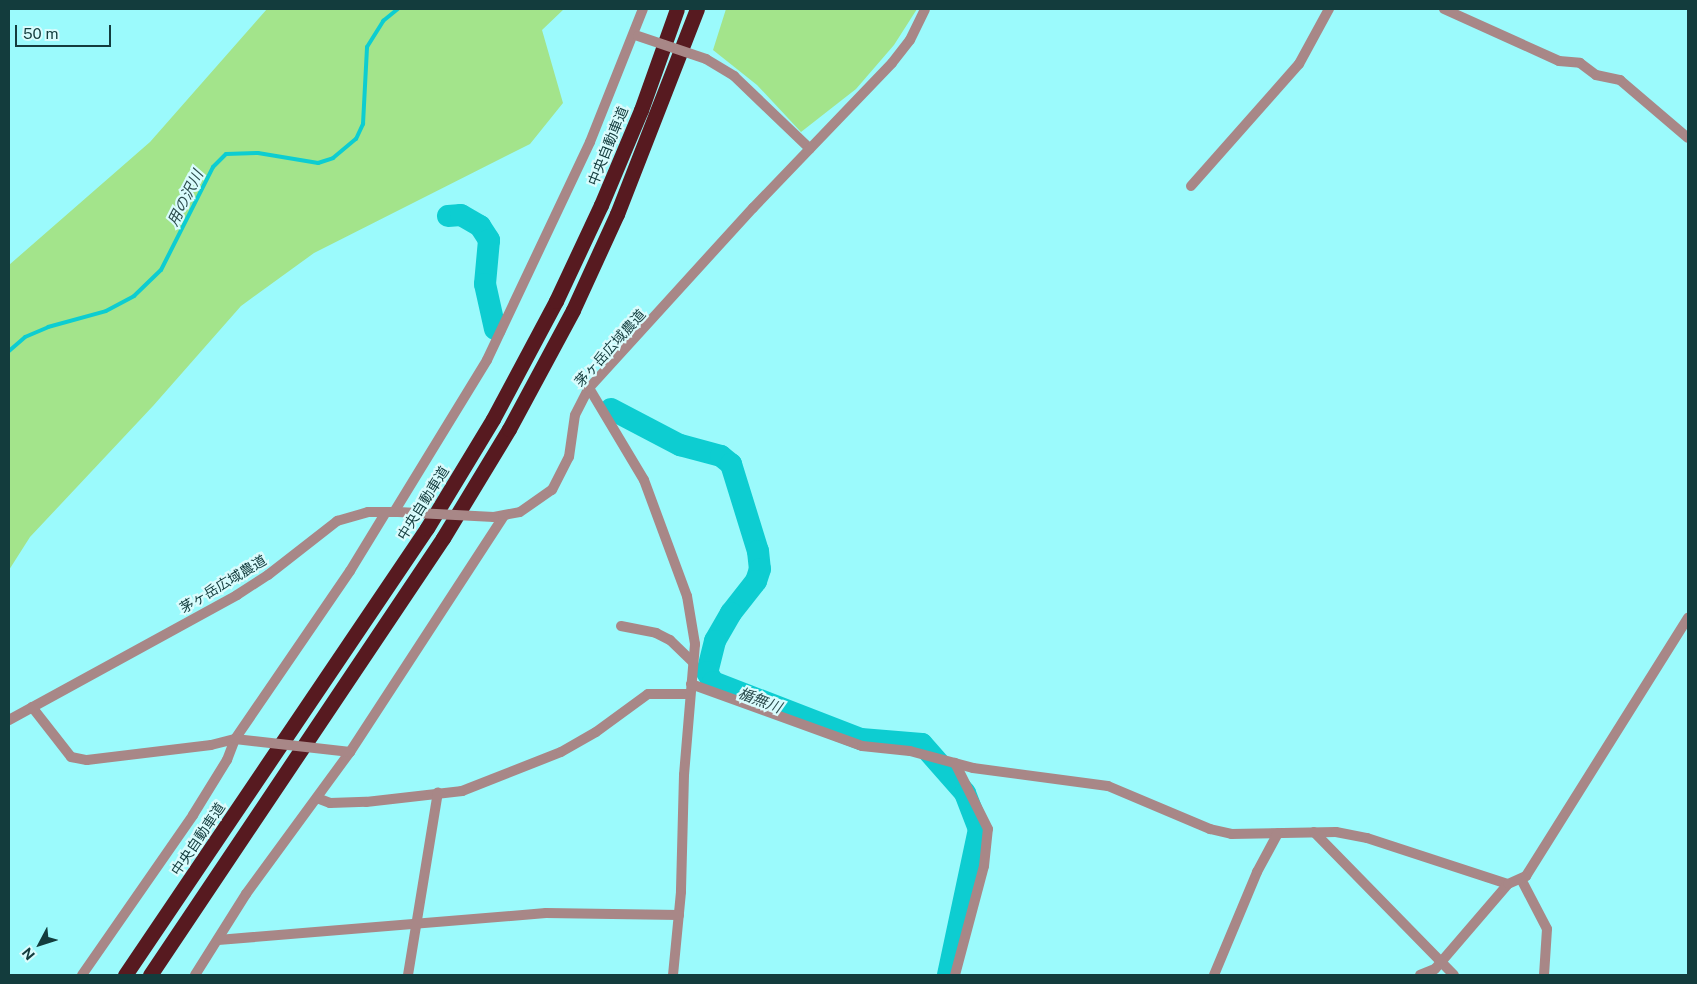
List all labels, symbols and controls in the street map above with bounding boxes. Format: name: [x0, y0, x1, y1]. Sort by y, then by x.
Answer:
scale bar: [18, 15, 114, 47]
text: 50 m: [23, 25, 58, 42]
street label: 中央自動車道: [584, 104, 632, 188]
water label: 用の沢川: [163, 167, 207, 229]
street label: 茅ヶ岳広域農道: [571, 306, 649, 390]
street label: 中央自動車道: [394, 463, 452, 543]
street label: 茅ヶ岳広域農道: [177, 552, 269, 616]
water label: 楯無川: [736, 684, 784, 716]
street label: 中央自動車道: [168, 799, 228, 879]
north arrow: [15, 919, 65, 969]
text: N: [19, 944, 38, 963]

